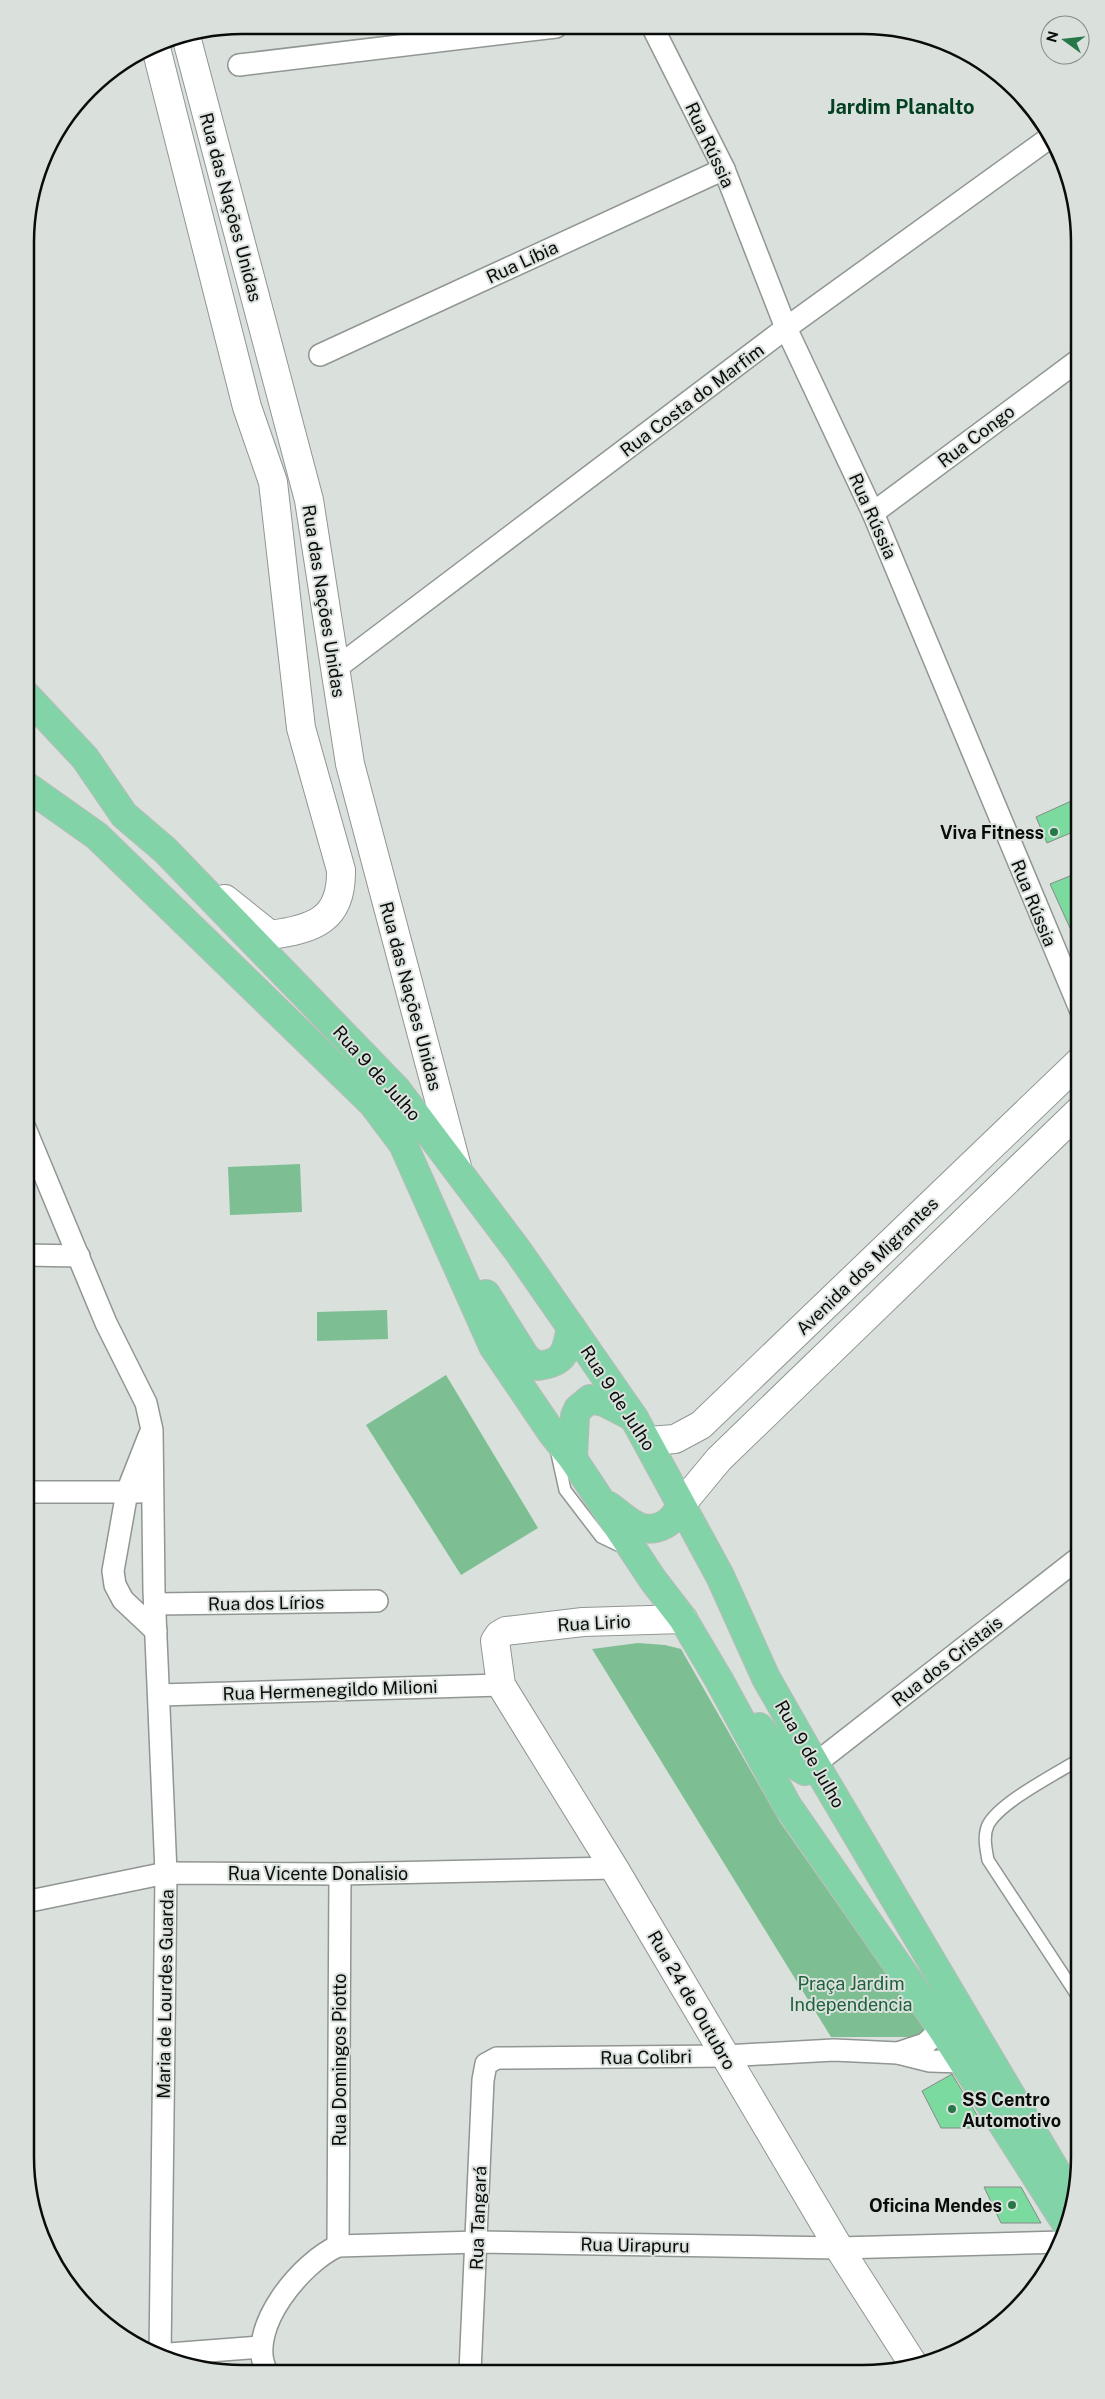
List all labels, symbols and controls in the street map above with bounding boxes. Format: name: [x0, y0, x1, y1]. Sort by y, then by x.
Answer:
north arrow: [1040, 15, 1090, 65]
text: N: [1043, 29, 1062, 44]
district label: Jardim Planalto: [828, 95, 974, 119]
street label: Rua Rússia: [681, 99, 739, 191]
street label: Rua das Nações Unidas: [196, 110, 266, 304]
street label: Rua Líbia: [483, 236, 561, 288]
street label: Rua Costa do Marfim: [616, 339, 768, 461]
street label: Rua Congo: [933, 400, 1019, 472]
street label: Rua Rússia: [845, 470, 901, 562]
street label: Rua das Nações Unidas: [298, 503, 350, 699]
place label: Viva Fitness: [940, 822, 1044, 843]
marker: Viva Fitness: [1048, 826, 1060, 838]
street label: Rua Rússia: [1007, 856, 1061, 950]
street label: Rua das Nações Unidas: [376, 899, 446, 1093]
street label: Rua 9 de Julho: [329, 1021, 425, 1125]
street label: Avenida dos Migrantes: [792, 1193, 942, 1339]
street label: Rua 9 de Julho: [576, 1342, 660, 1454]
street label: Rua dos Lírios: [208, 1591, 324, 1615]
street label: Rua Lirio: [557, 1611, 631, 1635]
street label: Rua dos Cristais: [888, 1611, 1006, 1711]
street label: Rua Hermenegildo Milioni: [222, 1676, 438, 1704]
street label: Rua 9 de Julho: [771, 1696, 849, 1812]
street label: Rua Vicente Donalisio: [228, 1863, 408, 1884]
street label: Maria de Lourdes Guarda: [153, 1889, 177, 2099]
street label: Rua 24 de Outubro: [644, 1927, 740, 2073]
street label: Rua Domingos Piotto: [329, 1973, 350, 2147]
park label: Praça Jardim Independencia: [789, 1973, 913, 2015]
street label: Rua Colibri: [600, 2046, 692, 2068]
place label: SS Centro Automotivo: [962, 2089, 1061, 2131]
marker: SS Centro Automotivo: [946, 2103, 958, 2115]
street label: Rua Tangará: [466, 2166, 490, 2270]
place label: Oficina Mendes: [869, 2195, 1002, 2216]
marker: Oficina Mendes: [1006, 2199, 1018, 2211]
street label: Rua Uirapuru: [580, 2234, 690, 2256]

